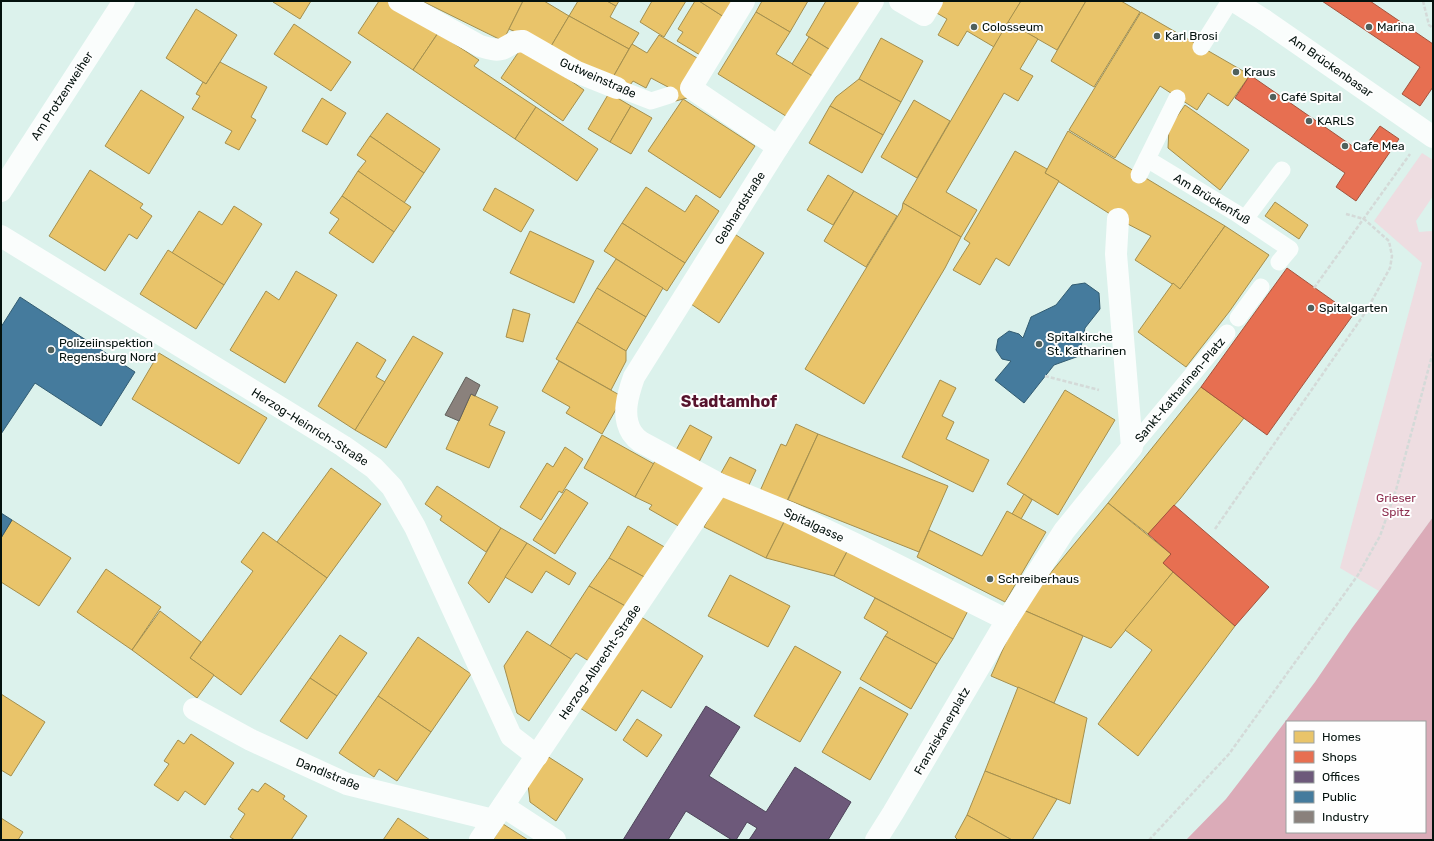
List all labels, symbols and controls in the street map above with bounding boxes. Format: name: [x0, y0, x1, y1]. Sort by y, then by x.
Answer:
place label: Colosseum: [982, 20, 1044, 34]
place label: Marina: [1377, 20, 1415, 34]
marker: Colosseum: [969, 22, 979, 32]
marker: Marina: [1364, 22, 1374, 32]
place label: Karl Brosi: [1165, 29, 1218, 43]
marker: Karl Brosi: [1152, 31, 1162, 41]
street label: Am Brückenbasar: [1286, 32, 1376, 100]
street label: Am Protzenweiher: [28, 49, 96, 143]
street label: Gutweinstraße: [558, 55, 639, 101]
place label: Kraus: [1244, 65, 1276, 79]
marker: Kraus: [1231, 67, 1241, 77]
place label: Café Spital: [1281, 90, 1342, 104]
marker: Café Spital: [1268, 92, 1278, 102]
place label: KARLS: [1317, 114, 1354, 128]
marker: KARLS: [1304, 116, 1314, 126]
place label: Cafe Mea: [1353, 139, 1405, 153]
marker: Cafe Mea: [1340, 141, 1350, 151]
street label: Gebhardstraße: [712, 169, 768, 247]
street label: Am Brückenfuß: [1171, 171, 1253, 227]
place label: Spitalgarten: [1319, 301, 1388, 315]
marker: Spitalgarten: [1306, 303, 1316, 313]
place label: Spitalkirche St. Katharinen: [1047, 330, 1126, 358]
street label: Sankt-Katharinen-Platz: [1132, 335, 1228, 445]
place label: Polizeiinspektion Regensburg Nord: [59, 336, 157, 364]
marker: Spitalkirche St. Katharinen: [1034, 339, 1044, 349]
marker: Polizeiinspektion Regensburg Nord: [46, 345, 56, 355]
street label: Herzog-Heinrich-Straße: [249, 385, 371, 469]
district label: Stadtamhof: [681, 392, 778, 411]
park label: Grieser Spitz: [1376, 491, 1416, 519]
street label: Spitalgasse: [782, 505, 846, 545]
place label: Schreiberhaus: [998, 572, 1079, 586]
marker: Schreiberhaus: [985, 574, 995, 584]
street label: Herzog-Albrecht-Straße: [556, 602, 644, 722]
street label: Franziskanerplatz: [911, 685, 973, 777]
legend: [1286, 721, 1426, 833]
text: Homes: [1322, 730, 1361, 744]
text: Shops: [1322, 750, 1357, 764]
street label: Dandlstraße: [294, 755, 362, 793]
text: Offices: [1322, 770, 1360, 784]
text: Public: [1322, 790, 1357, 804]
text: Industry: [1322, 810, 1369, 824]

